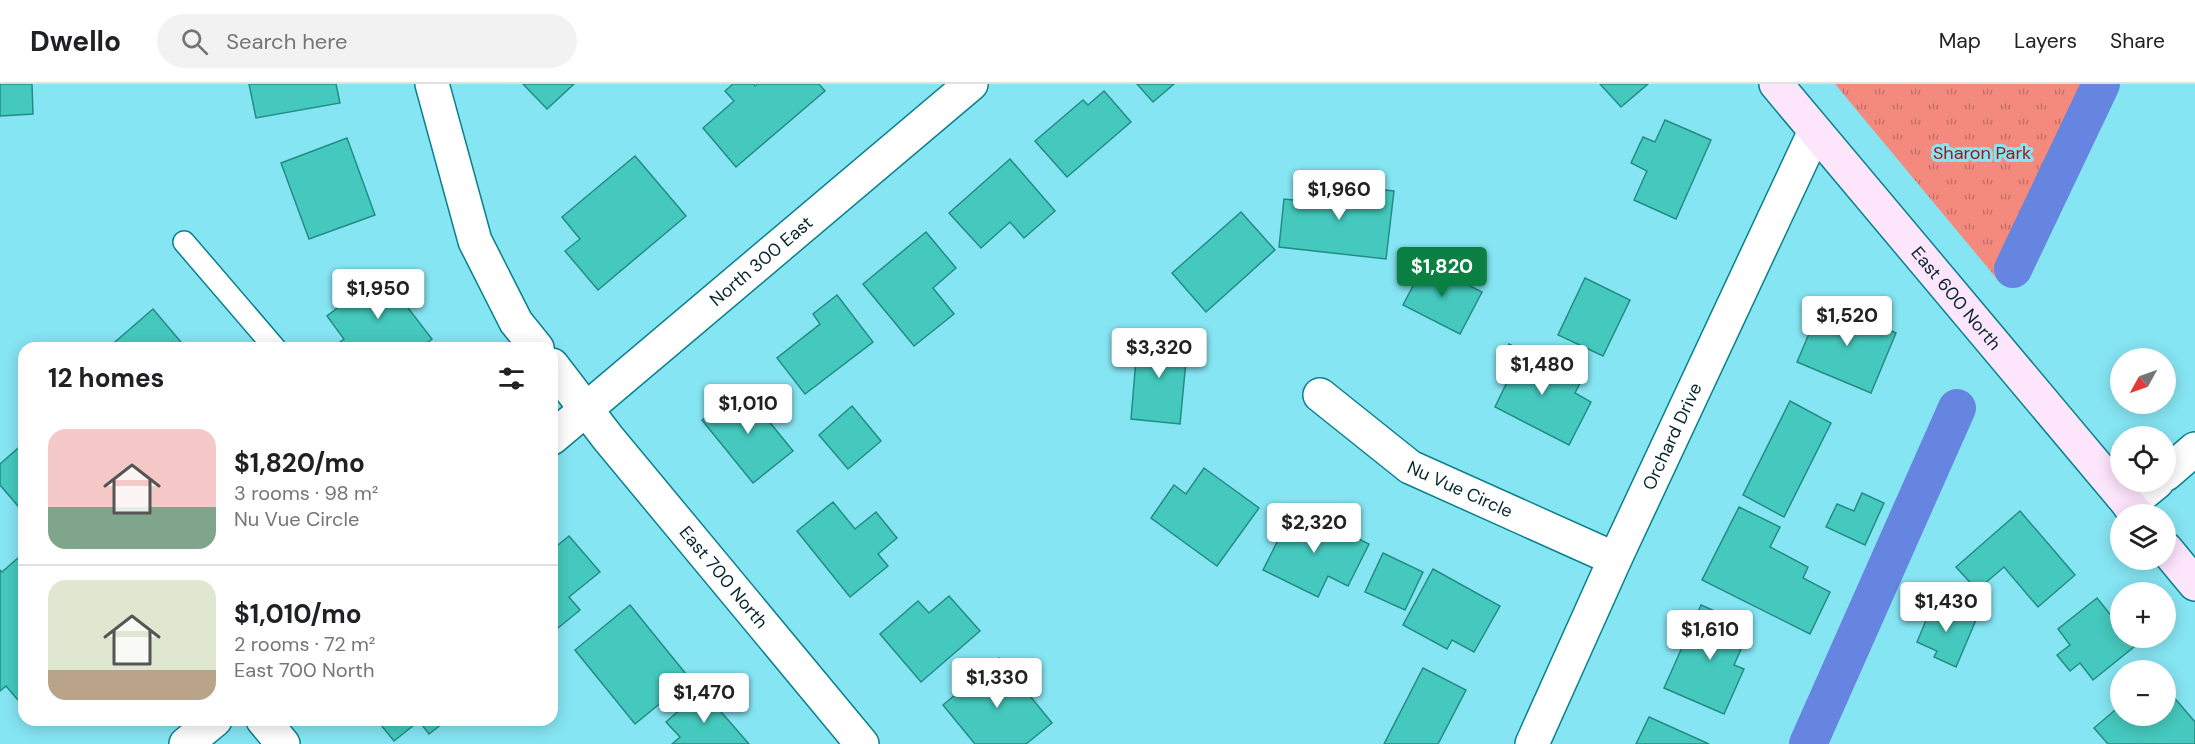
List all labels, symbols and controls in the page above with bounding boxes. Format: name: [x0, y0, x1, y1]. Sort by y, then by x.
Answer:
search box: [157, 14, 577, 68]
text: Dwello: [30, 23, 121, 60]
icon: search: [178, 25, 211, 58]
text: Search here: [226, 27, 348, 56]
text: Map: [1939, 27, 1981, 55]
text: Layers: [2014, 27, 2077, 55]
text: Share: [2110, 27, 2165, 55]
park label: Sharon Park: [1933, 141, 2031, 165]
pin: $1,960: [1290, 170, 1388, 221]
text: $1,960: [1307, 176, 1371, 202]
street label: North 300 East: [705, 211, 818, 312]
street label: East 600 North: [1906, 242, 2007, 355]
pin: $1,820: [1393, 247, 1491, 298]
text: $1,820: [1411, 253, 1473, 279]
pin: $1,950: [329, 269, 427, 320]
text: $1,950: [346, 275, 410, 301]
pin: $1,520: [1798, 296, 1896, 347]
text: $1,520: [1816, 302, 1878, 328]
pin: $3,320: [1110, 328, 1208, 379]
text: $3,320: [1126, 334, 1192, 360]
pin: $1,480: [1493, 345, 1591, 396]
north arrow: [2110, 348, 2176, 414]
map controls: [2110, 348, 2176, 726]
text: $1,480: [1510, 351, 1574, 377]
text: 12 homes: [48, 361, 164, 395]
icon: filters: [495, 362, 528, 395]
street label: Orchard Drive: [1637, 379, 1708, 494]
pin: $1,010: [699, 384, 797, 435]
text: $1,010: [718, 390, 778, 416]
button: locate: [2110, 426, 2176, 492]
text: $1,820/mo: [234, 446, 365, 480]
icon: home: [96, 453, 168, 525]
street label: Nu Vue Circle: [1404, 455, 1516, 523]
text: 3 rooms · 98 m²: [234, 480, 378, 506]
pin: $2,320: [1265, 503, 1363, 554]
button: layers: [2110, 504, 2176, 570]
text: Nu Vue Circle: [234, 506, 359, 532]
text: $2,320: [1281, 509, 1347, 535]
street label: East 700 North: [674, 521, 773, 634]
pin: $1,430: [1897, 582, 1995, 633]
button: +: [2110, 582, 2176, 648]
text: $1,430: [1914, 588, 1978, 614]
text: $1,010/mo: [234, 597, 362, 631]
icon: home: [96, 604, 168, 676]
pin: $1,610: [1661, 610, 1759, 661]
text: $1,610: [1681, 616, 1739, 642]
text: 2 rooms · 72 m²: [234, 631, 375, 657]
text: East 700 North: [234, 657, 374, 683]
pin: $1,330: [948, 658, 1046, 709]
button: −: [2110, 660, 2176, 726]
text: $1,330: [966, 664, 1028, 690]
pin: $1,470: [655, 673, 753, 724]
text: $1,470: [673, 679, 735, 705]

